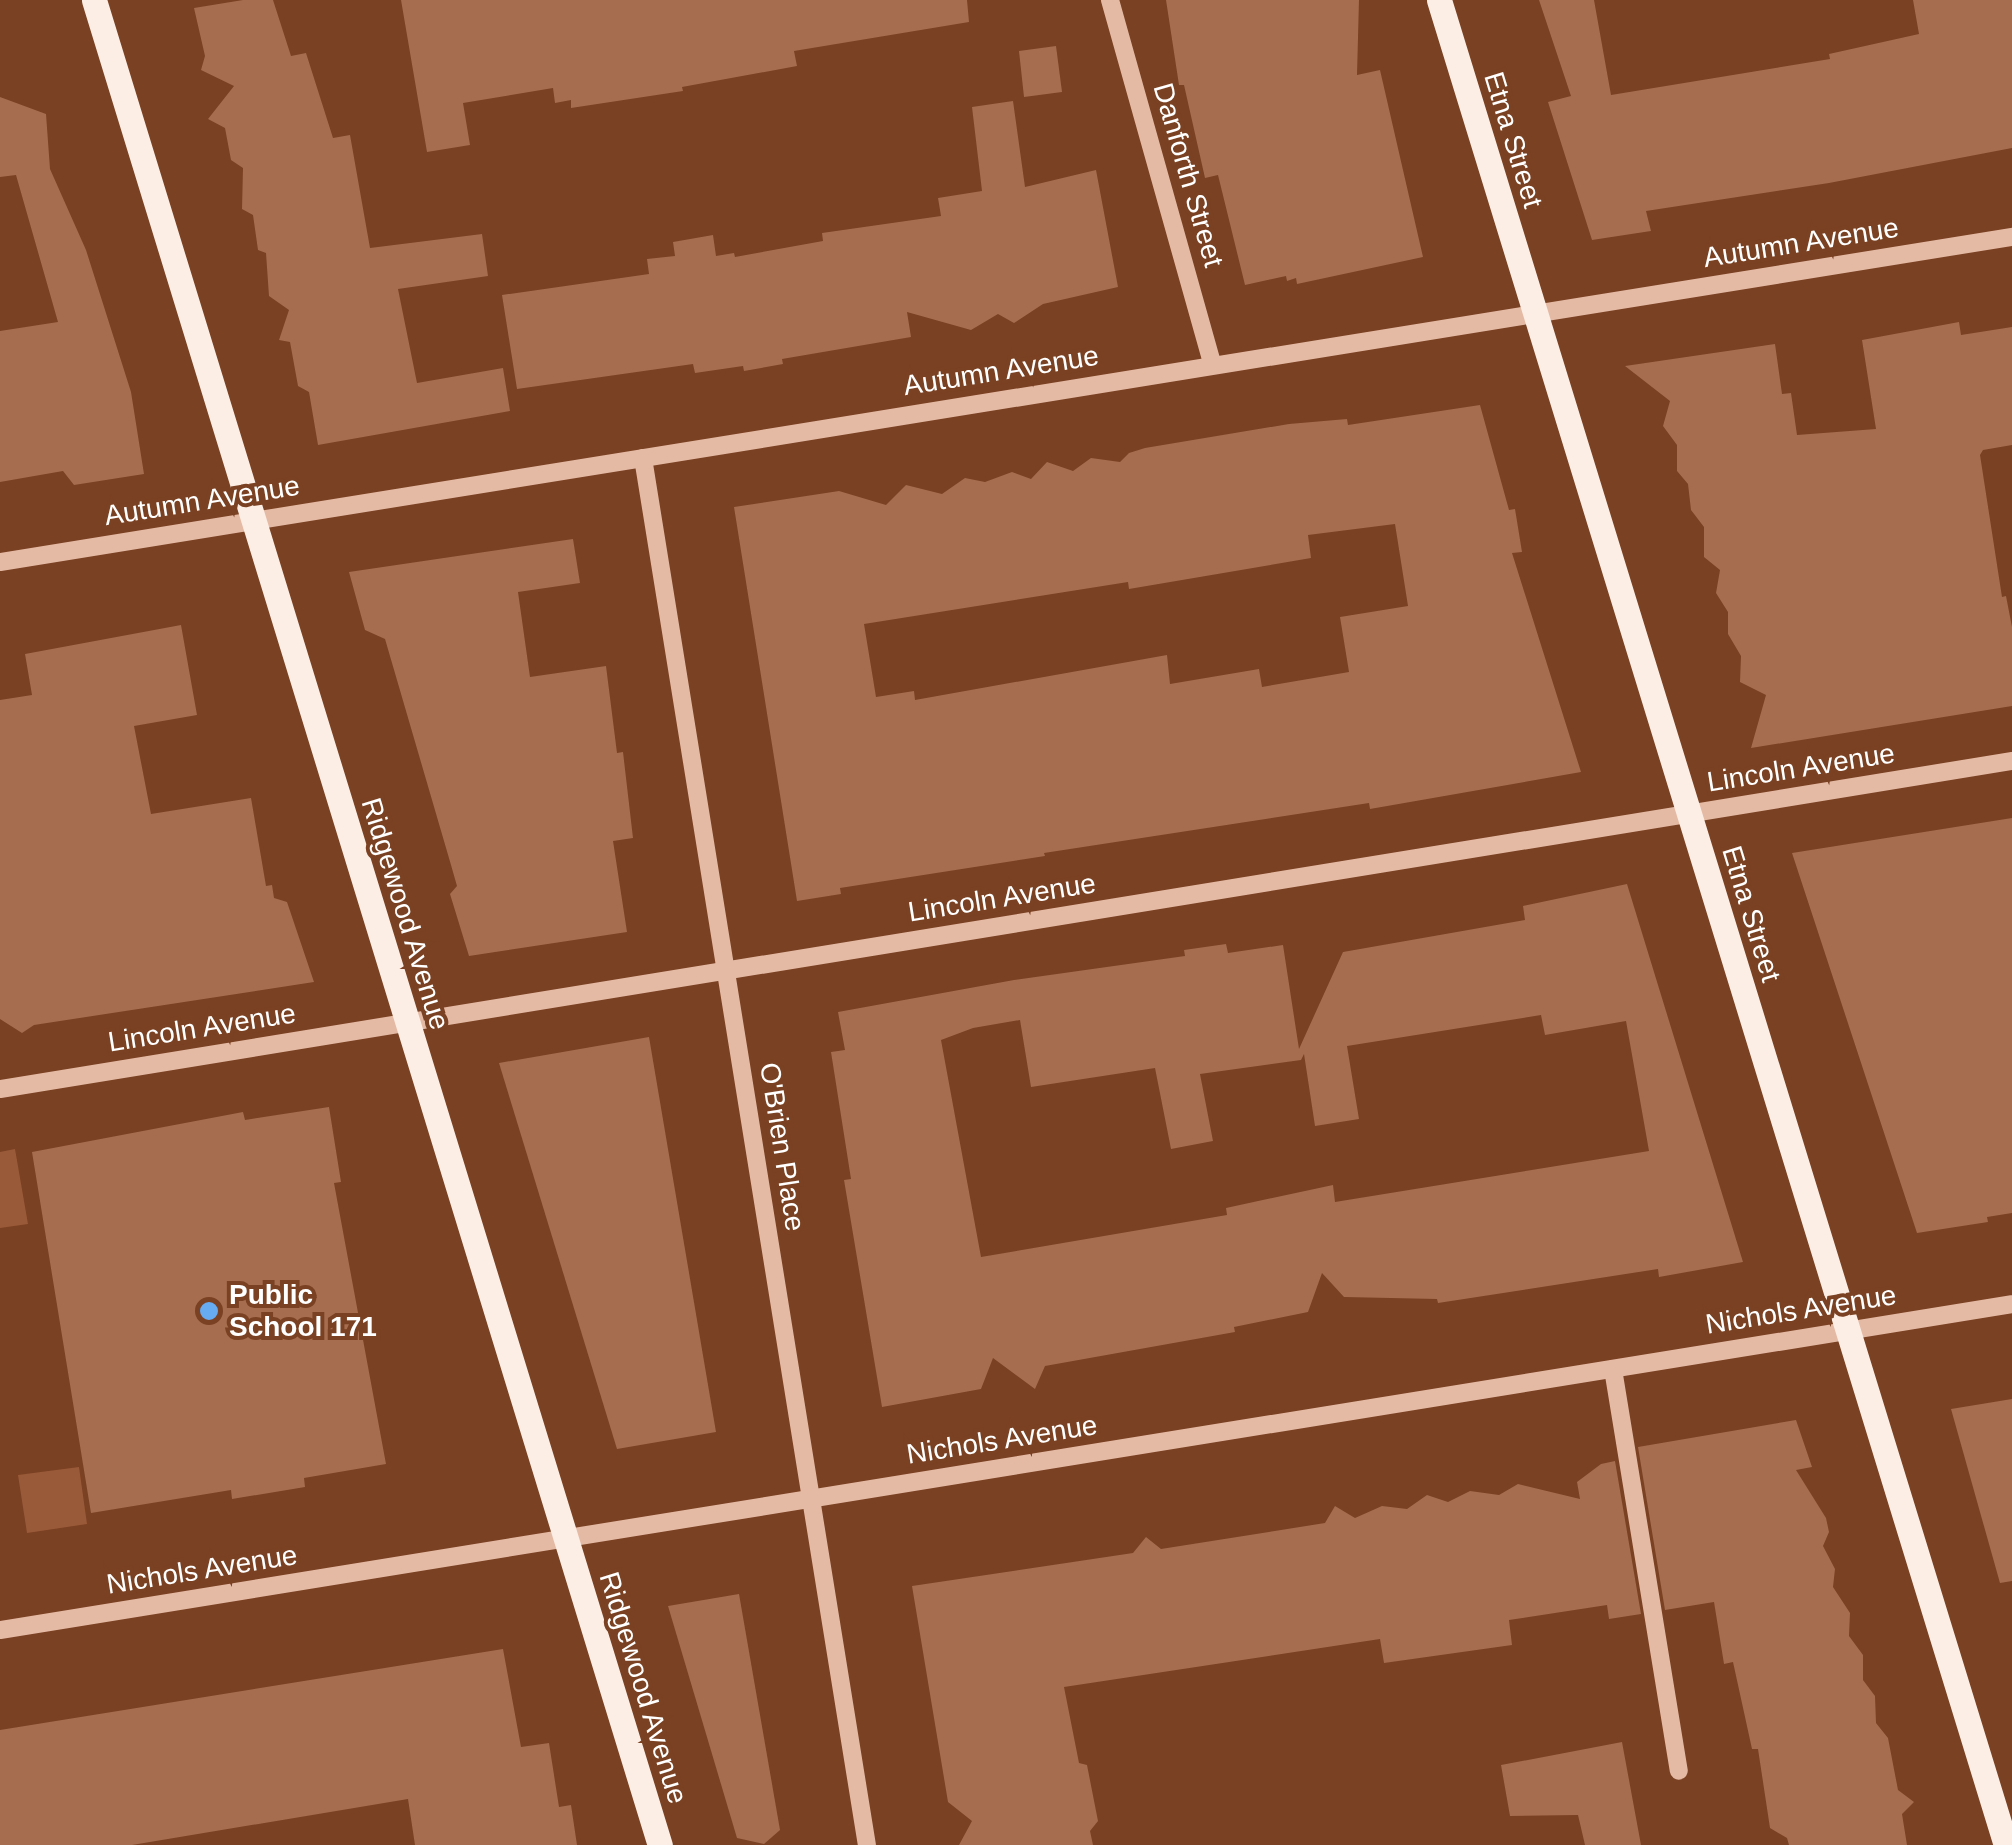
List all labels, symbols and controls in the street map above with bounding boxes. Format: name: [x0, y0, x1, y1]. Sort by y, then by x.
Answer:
street label: Etna Street: [1476, 68, 1550, 212]
street label: Danforth Street: [1146, 79, 1230, 271]
street label: Autumn Avenue: [1700, 211, 1902, 275]
street label: Autumn Avenue: [900, 339, 1102, 403]
street label: Autumn Avenue: [101, 469, 303, 533]
street label: Lincoln Avenue: [1704, 736, 1898, 800]
street label: Ridgewood Avenue: [354, 793, 456, 1035]
street label: Etna Street: [1714, 842, 1788, 986]
street label: Lincoln Avenue: [905, 866, 1099, 930]
street label: Lincoln Avenue: [105, 996, 299, 1060]
street label: O'Brien Place: [752, 1060, 812, 1234]
place label: Public School 171: [229, 1278, 377, 1344]
street label: Nichols Avenue: [1703, 1278, 1899, 1342]
marker: Public School 171: [198, 1300, 220, 1322]
street label: Nichols Avenue: [904, 1408, 1100, 1472]
street label: Nichols Avenue: [104, 1538, 300, 1602]
street label: Ridgewood Avenue: [592, 1567, 694, 1809]

